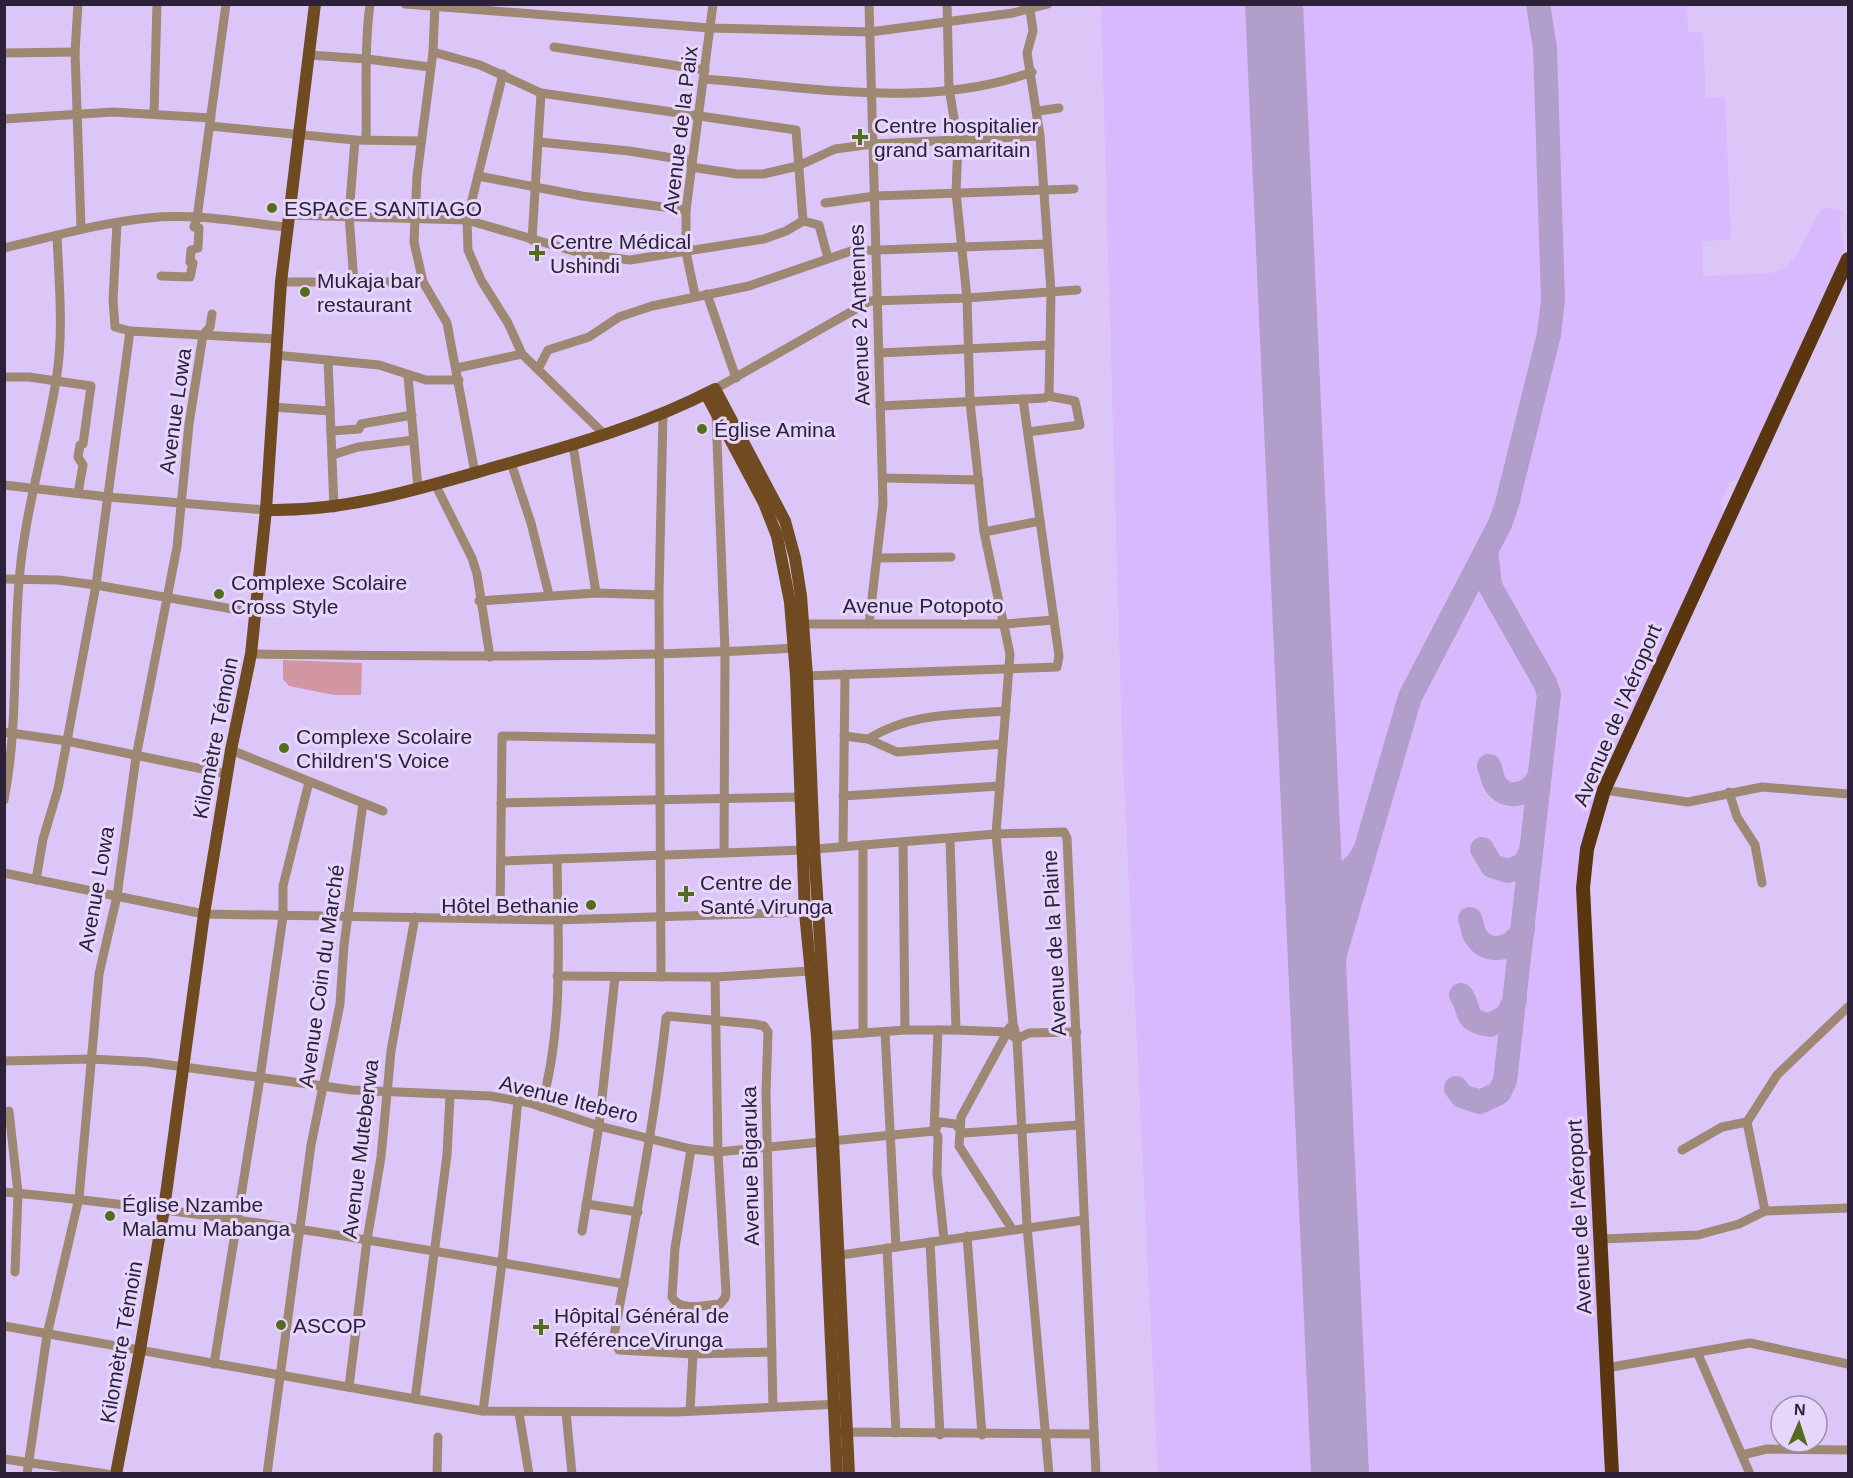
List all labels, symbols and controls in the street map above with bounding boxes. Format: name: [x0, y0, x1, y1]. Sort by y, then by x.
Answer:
street label: Avenue de la Paix: [658, 44, 702, 215]
place label: Centre hospitalier grand samaritain: [874, 114, 1039, 161]
marker: Centre hospitalier grand samaritain: [851, 128, 869, 146]
place label: ESPACE SANTIAGO: [284, 197, 482, 220]
marker: ESPACE SANTIAGO: [265, 201, 279, 215]
street label: Avenue 2 Antennes: [844, 224, 874, 406]
place label: Centre Médical Ushindi: [550, 230, 691, 277]
marker: Centre Médical Ushindi: [528, 244, 546, 262]
place label: Mukaja bar restaurant: [317, 269, 421, 316]
marker: Mukaja bar restaurant: [298, 285, 312, 299]
street label: Avenue Lowa: [155, 346, 195, 475]
place label: Église Amina: [714, 418, 836, 441]
marker: Église Amina: [695, 422, 709, 436]
place label: Complexe Scolaire Cross Style: [231, 571, 407, 618]
marker: Complexe Scolaire Cross Style: [212, 587, 226, 601]
street label: Avenue Potopoto: [843, 594, 1003, 617]
street label: Avenue de l'Aéroport: [1568, 621, 1666, 809]
street label: Kilomètre Témoin: [188, 655, 242, 821]
place label: Complexe Scolaire Children'S Voice: [296, 725, 472, 772]
marker: Complexe Scolaire Children'S Voice: [277, 741, 291, 755]
street label: Avenue Lowa: [74, 824, 118, 953]
street label: Avenue de la Plaine: [1038, 849, 1070, 1037]
street label: Avenue Coin du Marché: [294, 863, 348, 1089]
place label: Centre de Santé Virunga: [700, 871, 833, 918]
marker: Centre de Santé Virunga: [677, 885, 695, 903]
place label: Hôtel Bethanie: [441, 894, 579, 917]
marker: Hôtel Bethanie: [584, 898, 598, 912]
street label: Avenue Muteberwa: [338, 1058, 382, 1240]
street label: Avenue Itebero: [497, 1071, 641, 1127]
street label: Avenue Bigaruka: [737, 1086, 763, 1246]
street label: Avenue de l'Aéroport: [1562, 1119, 1596, 1315]
place label: Église Nzambe Malamu Mabanga: [122, 1193, 290, 1240]
marker: Église Nzambe Malamu Mabanga: [103, 1209, 117, 1223]
street label: Kilomètre Témoin: [95, 1259, 147, 1425]
place label: Hôpital Général de RéférenceVirunga: [554, 1304, 729, 1351]
place label: ASCOP: [293, 1314, 367, 1337]
marker: ASCOP: [274, 1318, 288, 1332]
marker: Hôpital Général de RéférenceVirunga: [532, 1318, 550, 1336]
north arrow: [1769, 1394, 1829, 1454]
text: N: [1794, 1401, 1806, 1418]

